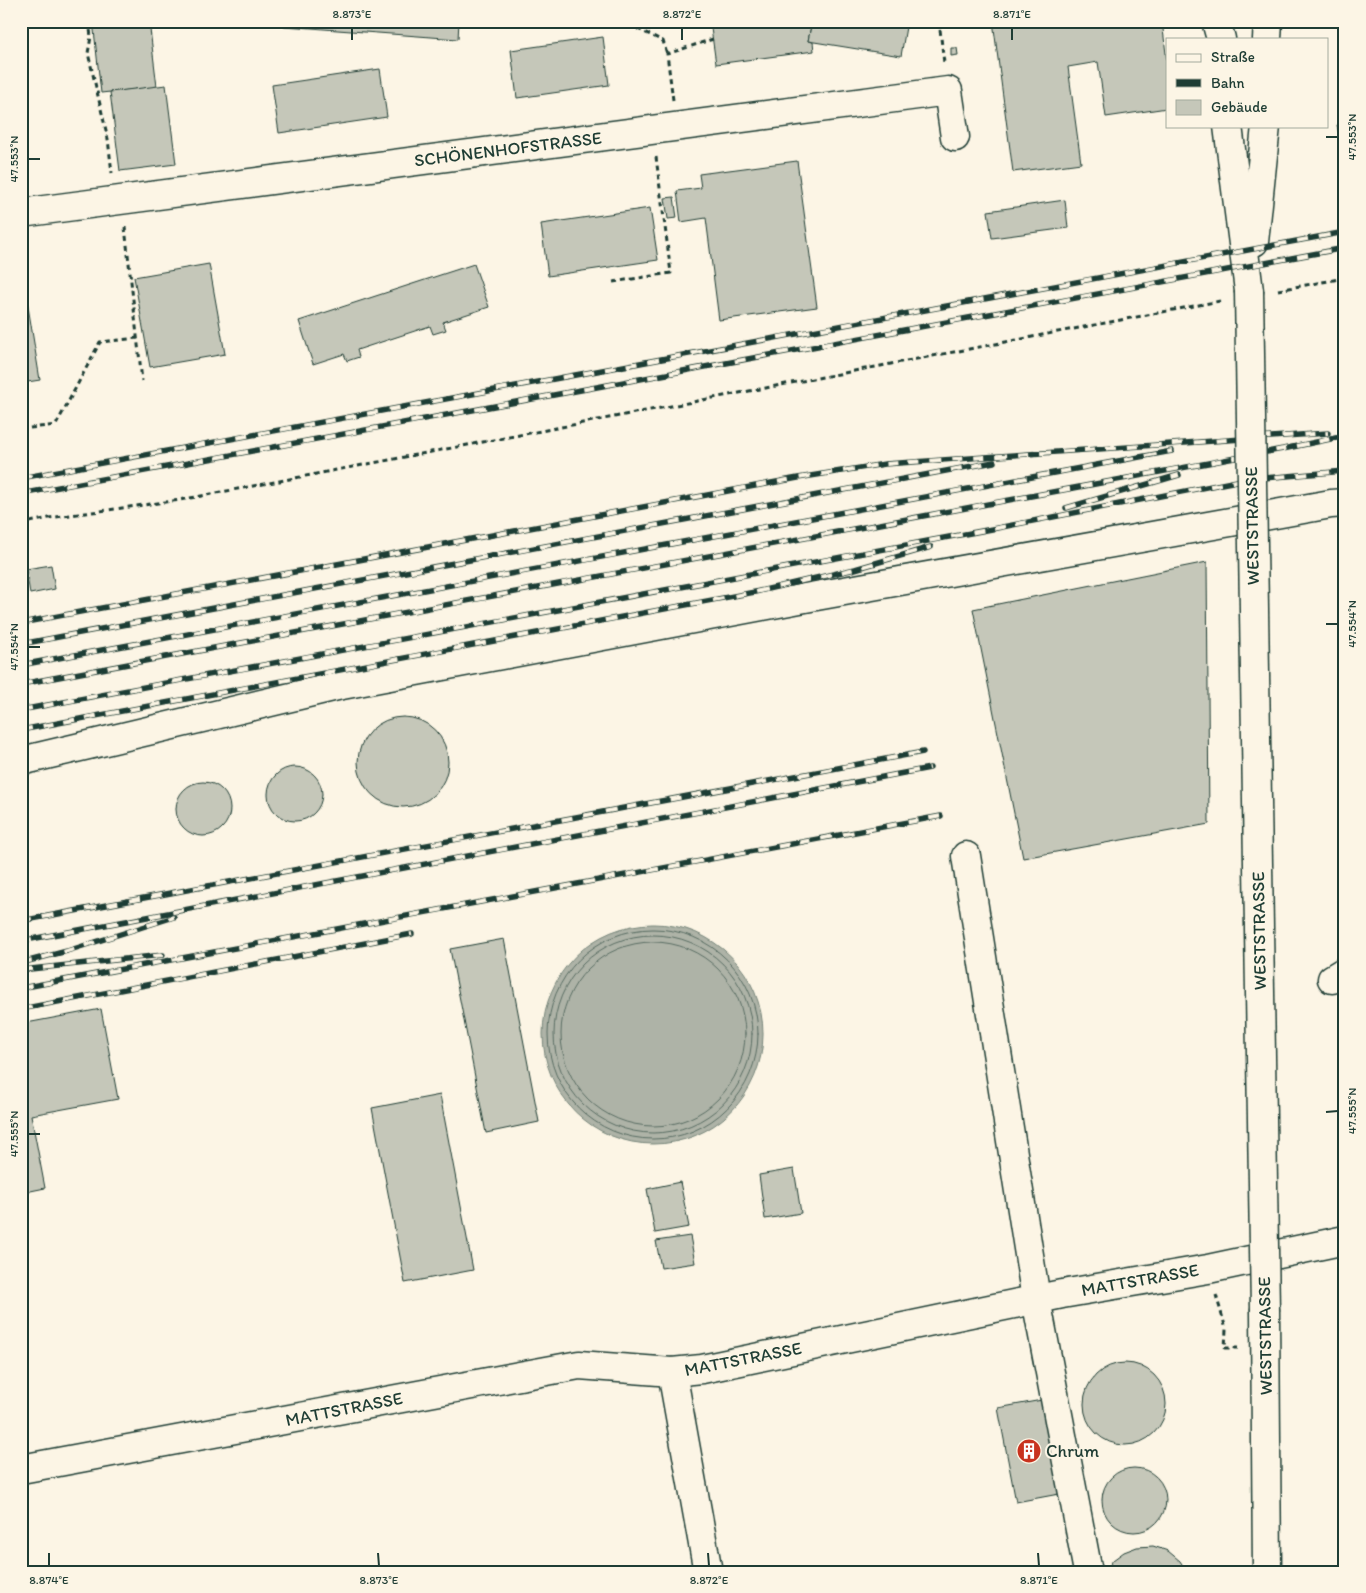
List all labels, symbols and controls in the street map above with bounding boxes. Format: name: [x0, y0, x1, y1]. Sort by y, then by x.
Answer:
text: 8.873°E: [333, 7, 372, 21]
text: 8.872°E: [663, 7, 702, 21]
text: 8.871°E: [993, 7, 1031, 21]
legend: [1166, 38, 1328, 128]
text: Straße: [1211, 48, 1255, 66]
text: Bahn: [1211, 74, 1245, 92]
text: Gebäude: [1211, 98, 1268, 116]
text: 47.553°N: [1345, 114, 1359, 160]
street label: SCHÖNENHOFSTRASSE: [413, 127, 603, 171]
text: 47.553°N: [7, 136, 21, 182]
street label: WESTSTRASSE: [1240, 467, 1264, 585]
text: 47.554°N: [1345, 600, 1359, 648]
text: 47.554°N: [7, 623, 21, 671]
street label: WESTSTRASSE: [1247, 872, 1271, 990]
text: 47.555°N: [1345, 1088, 1359, 1134]
text: 47.555°N: [7, 1111, 21, 1157]
street label: MATTSTRASSE: [1080, 1259, 1200, 1301]
street label: WESTSTRASSE: [1253, 1277, 1277, 1395]
street label: MATTSTRASSE: [683, 1337, 803, 1381]
street label: MATTSTRASSE: [284, 1387, 404, 1431]
building icon: Chrum: [1016, 1438, 1042, 1464]
place label: Chrum: [1046, 1440, 1099, 1462]
text: 8.874°E: [29, 1573, 69, 1587]
text: 8.873°E: [360, 1573, 399, 1587]
text: 8.872°E: [690, 1573, 729, 1587]
text: 8.871°E: [1020, 1573, 1058, 1587]

